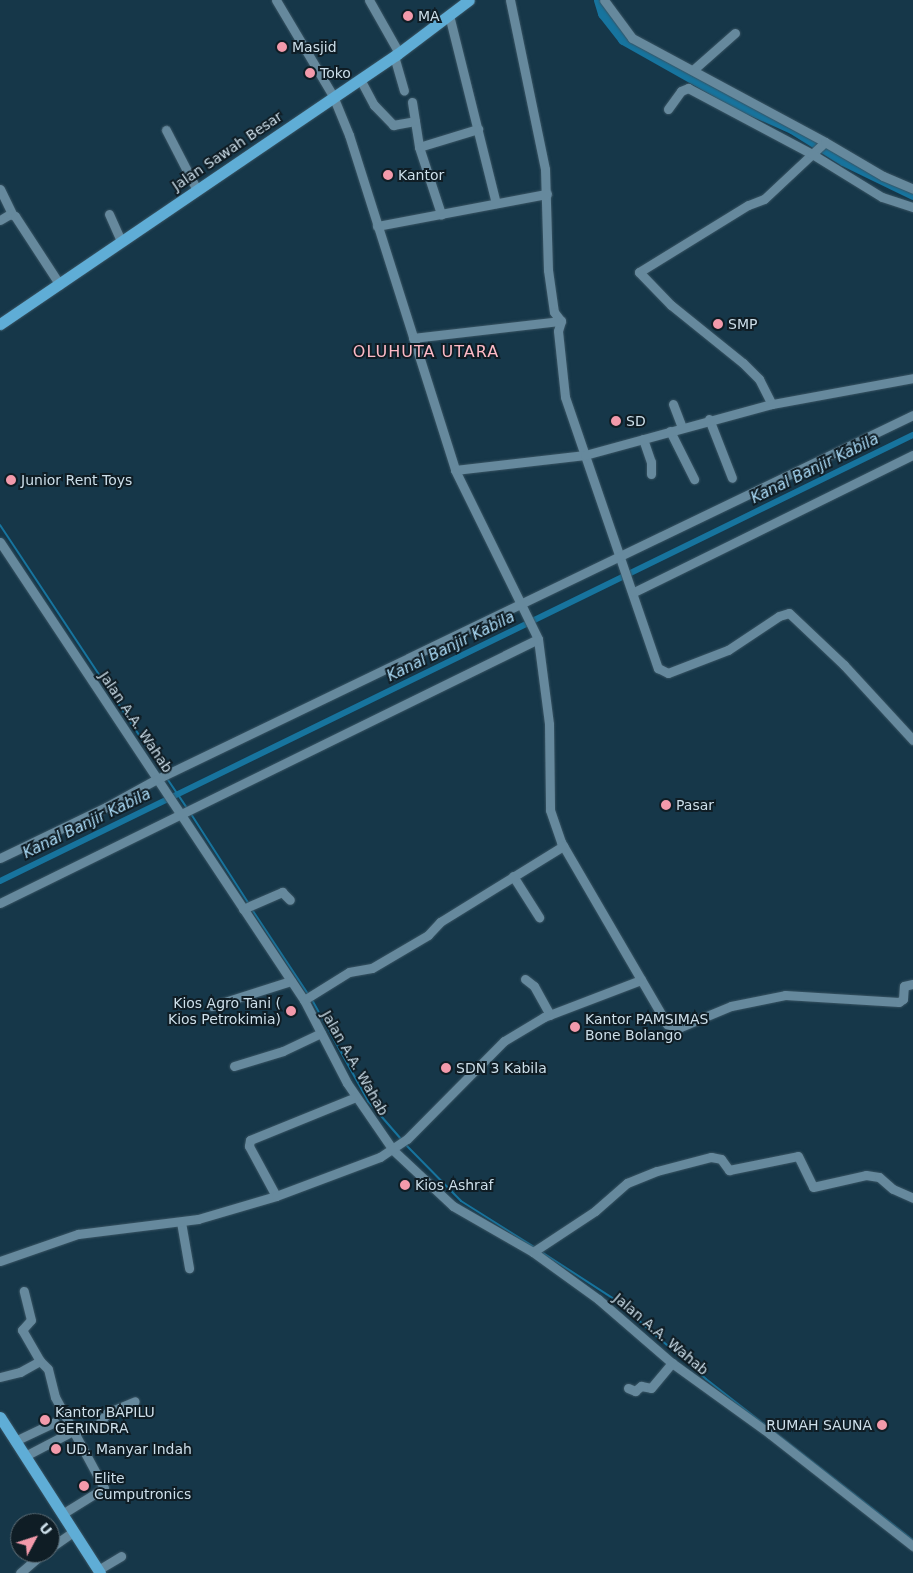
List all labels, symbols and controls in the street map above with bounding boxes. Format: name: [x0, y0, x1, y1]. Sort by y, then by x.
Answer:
place label: MA: [418, 8, 440, 24]
marker: MA: [402, 10, 414, 22]
place label: Masjid: [292, 39, 337, 55]
marker: Masjid: [276, 41, 288, 53]
place label: Toko: [320, 65, 351, 81]
marker: Toko: [304, 67, 316, 79]
street label: Jalan Sawah Besar: [169, 108, 285, 194]
place label: Kantor: [398, 167, 444, 183]
marker: Kantor: [382, 169, 394, 181]
place label: SMP: [728, 316, 757, 332]
marker: SMP: [712, 318, 724, 330]
district label: OLUHUTA UTARA: [351, 342, 501, 362]
place label: SD: [626, 413, 646, 429]
marker: SD: [610, 415, 622, 427]
water label: Kanal Banjir Kabila: [748, 430, 882, 508]
place label: Junior Rent Toys: [21, 472, 132, 488]
marker: Junior Rent Toys: [5, 474, 17, 486]
water label: Kanal Banjir Kabila: [384, 608, 518, 686]
street label: Jalan A.A. Wahab: [96, 668, 176, 776]
water label: Kanal Banjir Kabila: [20, 785, 154, 863]
place label: Pasar: [676, 797, 714, 813]
marker: Pasar: [660, 799, 672, 811]
place label: Kios Agro Tani ( Kios Petrokimia): [168, 995, 281, 1028]
marker: Kios Agro Tani ( Kios Petrokimia): [285, 1005, 297, 1017]
street label: Jalan A.A. Wahab: [318, 1008, 392, 1118]
place label: Kantor PAMSIMAS Bone Bolango: [585, 1011, 708, 1044]
marker: Kantor PAMSIMAS Bone Bolango: [569, 1021, 581, 1033]
place label: SDN 3 Kabila: [456, 1060, 547, 1076]
marker: SDN 3 Kabila: [440, 1062, 452, 1074]
place label: Kios Ashraf: [415, 1177, 493, 1193]
marker: Kios Ashraf: [399, 1179, 411, 1191]
street label: Jalan A.A. Wahab: [610, 1290, 712, 1378]
place label: Kantor BAPILU GERINDRA: [55, 1404, 155, 1436]
marker: Kantor BAPILU GERINDRA: [39, 1414, 51, 1426]
place label: RUMAH SAUNA: [766, 1417, 872, 1433]
marker: RUMAH SAUNA: [876, 1419, 888, 1431]
place label: UD. Manyar Indah: [66, 1441, 192, 1457]
marker: UD. Manyar Indah: [50, 1443, 62, 1455]
place label: Elite Cumputronics: [94, 1470, 191, 1502]
marker: Elite Cumputronics: [78, 1480, 90, 1492]
north arrow: [10, 1513, 60, 1563]
text: U: [36, 1520, 56, 1539]

